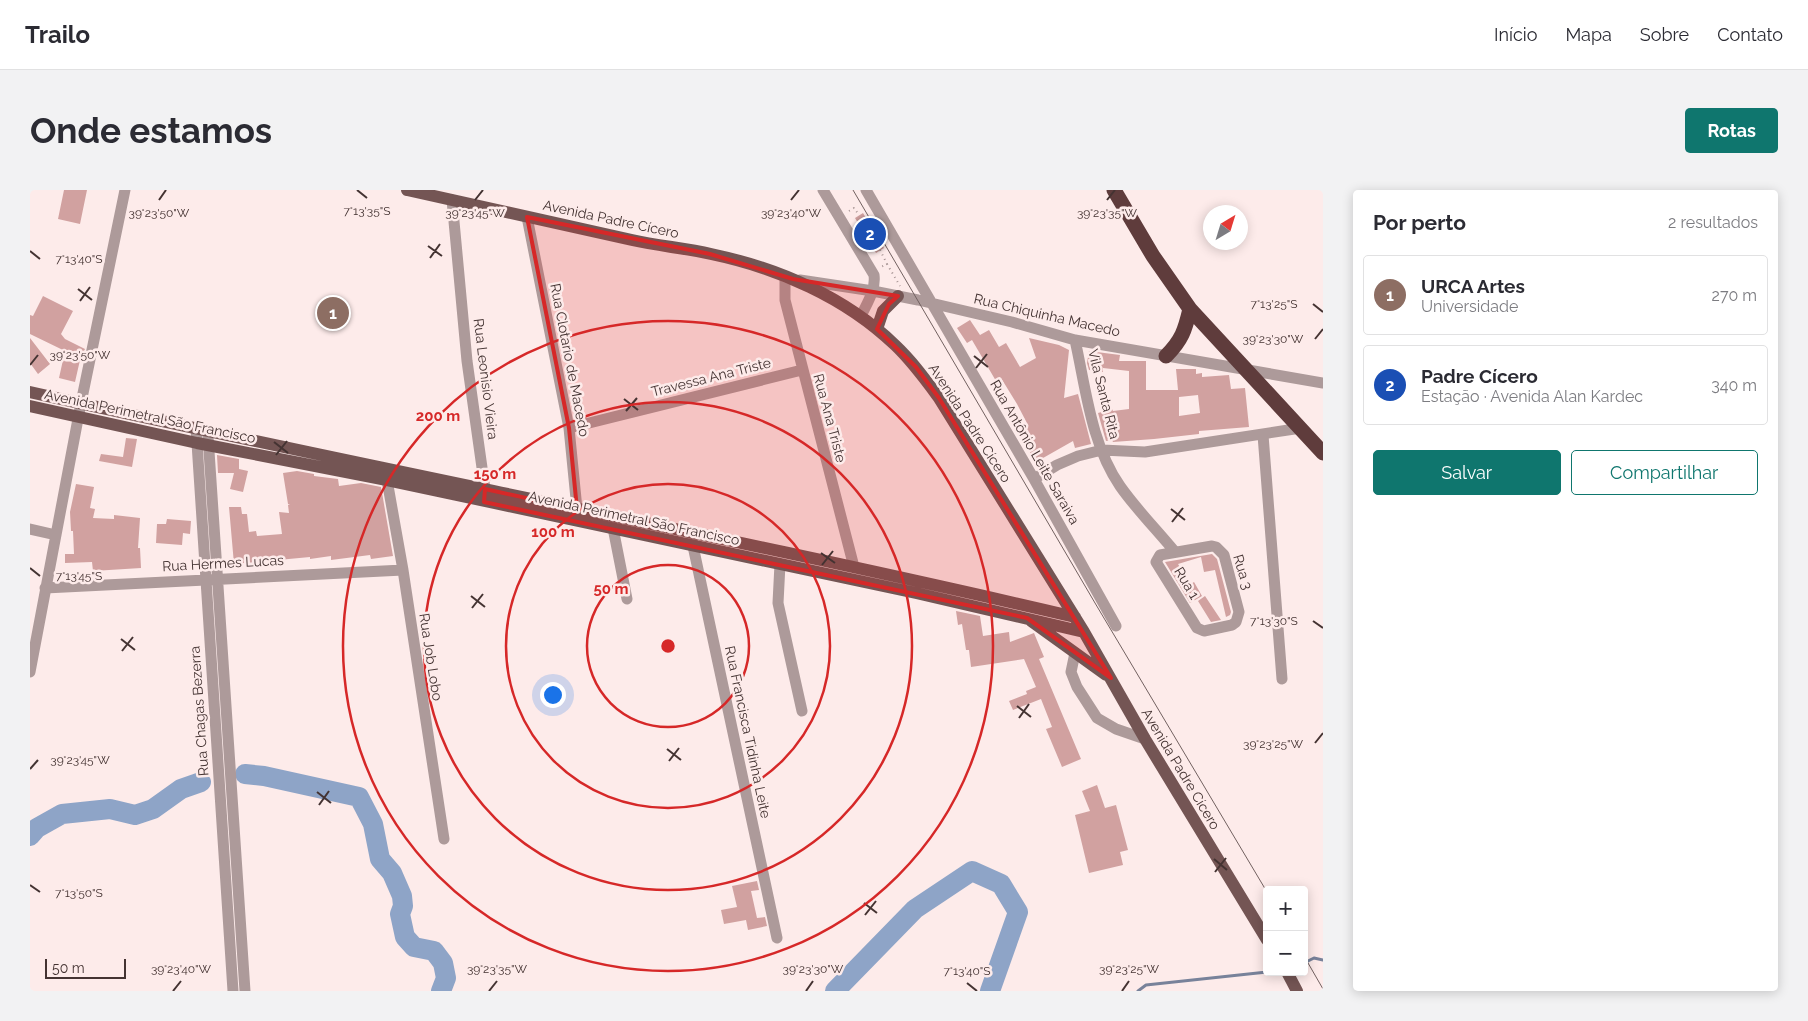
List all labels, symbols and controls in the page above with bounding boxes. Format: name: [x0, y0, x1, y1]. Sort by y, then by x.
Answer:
text: Trailo: [25, 20, 90, 49]
text: Início: [1494, 24, 1537, 45]
text: Mapa: [1565, 24, 1612, 45]
text: Sobre: [1640, 24, 1689, 45]
text: Contato: [1717, 24, 1783, 45]
button: Rotas: [1685, 108, 1778, 153]
text: Onde estamos: [30, 110, 272, 151]
street label: Avenida Padre Cícero: [542, 197, 680, 241]
text: 7°13'35"S: [343, 204, 391, 218]
north arrow: [1203, 205, 1248, 250]
text: 39°23'50"W: [129, 206, 190, 220]
text: 39°23'45"W: [445, 206, 505, 220]
text: 39°23'40"W: [761, 206, 822, 220]
text: 39°23'35"W: [1077, 206, 1137, 220]
text: Por perto: [1373, 210, 1466, 235]
text: 2 resultados: [1668, 213, 1758, 232]
pin: 2: [854, 215, 886, 253]
text: 7°13'40"S: [55, 252, 103, 266]
text: URCA Artes: [1421, 275, 1525, 297]
street label: Rua Clotario de Macedo: [547, 282, 593, 438]
text: 1: [1386, 286, 1394, 305]
text: 270 m: [1712, 286, 1757, 305]
street label: Rua Chiquinha Macedo: [972, 290, 1122, 340]
pin: 1: [317, 294, 349, 332]
text: 7°13'25"S: [1251, 297, 1297, 311]
text: Universidade: [1421, 297, 1518, 316]
street label: Rua Leonisio Vieira: [471, 318, 501, 440]
text: 39°23'30"W: [1243, 332, 1304, 346]
street label: Vila Santa Rita: [1085, 347, 1123, 441]
text: 39°23'50"W: [50, 348, 111, 362]
street label: Travessa Ana Triste: [650, 354, 772, 400]
street label: Avenida Padre Cícero: [926, 361, 1014, 485]
text: Padre Cícero: [1421, 365, 1538, 387]
street label: Rua Ana Triste: [810, 372, 850, 464]
text: 2: [1385, 376, 1395, 395]
text: 340 m: [1711, 376, 1757, 395]
street label: Rua Antônio Leite Saraiva: [987, 377, 1083, 527]
street label: Avenida Perimetral São Francisco: [43, 386, 257, 446]
text: Estação · Avenida Alan Kardec: [1421, 387, 1643, 406]
text: 200 m: [416, 407, 460, 425]
button: Salvar: [1373, 450, 1561, 495]
button: Compartilhar: [1571, 450, 1758, 495]
text: 150 m: [474, 465, 516, 483]
street label: Avenida Perimetral São Francisco: [527, 488, 741, 548]
text: 100 m: [531, 523, 575, 541]
street label: Rua Hermes Lucas: [162, 552, 284, 574]
street label: Rua 3: [1230, 552, 1256, 592]
street label: Rua 1: [1171, 564, 1203, 602]
text: 7°13'45"S: [56, 569, 102, 583]
text: 50 m: [593, 580, 629, 598]
street label: Rua Job Lobo: [416, 612, 446, 702]
text: 7°13'30"S: [1250, 614, 1298, 628]
centre of rings: [659, 637, 677, 655]
street label: Rua Francisca Tidinha Leite: [722, 644, 774, 820]
street label: Rua Chagas Bezerra: [186, 645, 212, 777]
your location: [540, 682, 566, 708]
street label: Avenida Padre Cícero: [1138, 706, 1224, 832]
text: 39°23'25"W: [1243, 737, 1303, 751]
text: 39°23'45"W: [50, 753, 110, 767]
text: 7°13'50"S: [55, 886, 103, 900]
map controls: [1263, 886, 1308, 976]
button: +: [1263, 886, 1308, 931]
button: −: [1263, 931, 1308, 976]
scale bar: [45, 956, 126, 979]
text: 50 m: [52, 960, 85, 976]
text: 39°23'40"W: [151, 962, 212, 976]
text: 39°23'35"W: [467, 962, 527, 976]
text: 39°23'30"W: [783, 962, 844, 976]
text: 39°23'25"W: [1099, 962, 1159, 976]
text: 7°13'40"S: [943, 964, 991, 978]

